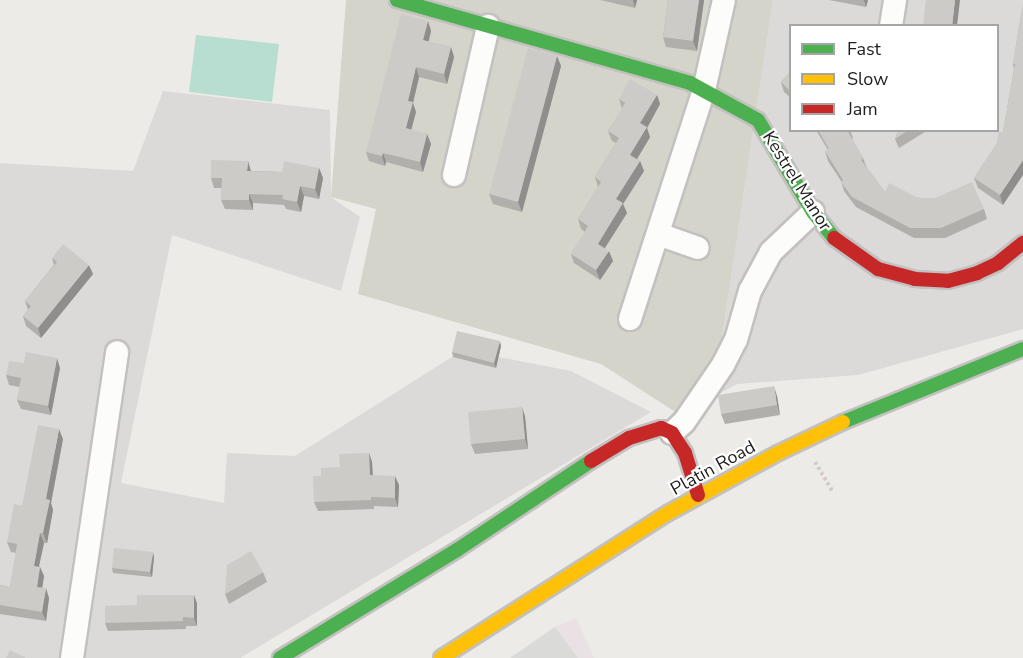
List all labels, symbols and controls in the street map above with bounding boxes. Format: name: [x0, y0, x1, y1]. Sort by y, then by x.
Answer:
legend: [789, 24, 999, 132]
text: Fast: [847, 37, 881, 61]
text: Slow: [847, 67, 888, 91]
text: Jam: [847, 97, 878, 121]
street label: Kestrel Manor: [758, 127, 836, 235]
street label: Platin Road: [667, 436, 759, 500]

